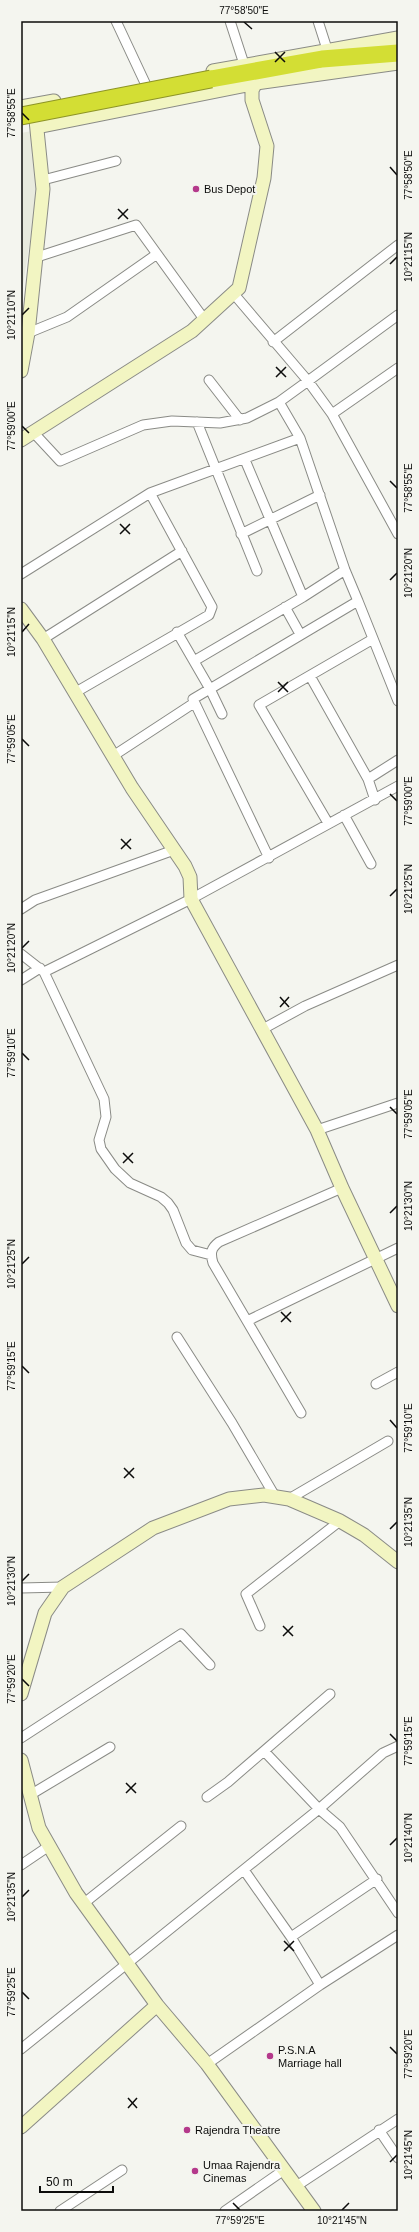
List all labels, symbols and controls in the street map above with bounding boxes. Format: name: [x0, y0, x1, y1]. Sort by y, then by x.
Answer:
text: 77°58'50"E: [219, 5, 269, 16]
text: 77°58'55"E: [6, 88, 17, 138]
text: 77°58'50"E: [403, 150, 414, 200]
place label: Bus Depot: [204, 183, 255, 195]
marker: Bus Depot: [191, 184, 201, 194]
text: 10°21'15"N: [403, 232, 414, 282]
text: 10°21'10"N: [6, 290, 17, 340]
text: 77°59'00"E: [6, 401, 17, 451]
text: 77°58'55"E: [403, 463, 414, 513]
text: 10°21'20"N: [403, 548, 414, 598]
text: 10°21'15"N: [6, 607, 17, 657]
text: 77°59'05"E: [6, 714, 17, 764]
text: 77°59'00"E: [403, 776, 414, 826]
text: 10°21'25"N: [403, 864, 414, 914]
text: 10°21'20"N: [6, 923, 17, 973]
text: 77°59'10"E: [6, 1028, 17, 1078]
text: 77°59'05"E: [403, 1089, 414, 1139]
text: 10°21'30"N: [403, 1181, 414, 1231]
text: 10°21'25"N: [6, 1239, 17, 1289]
text: 77°59'15"E: [6, 1341, 17, 1391]
text: 77°59'10"E: [403, 1403, 414, 1453]
text: 10°21'35"N: [403, 1497, 414, 1547]
text: 10°21'30"N: [6, 1556, 17, 1606]
text: 77°59'20"E: [6, 1654, 17, 1704]
text: 77°59'15"E: [403, 1716, 414, 1766]
text: 10°21'40"N: [403, 1813, 414, 1863]
text: 10°21'35"N: [6, 1872, 17, 1922]
text: 77°59'25"E: [6, 1967, 17, 2017]
text: 77°59'20"E: [403, 2029, 414, 2079]
place label: P.S.N.A Marriage hall: [278, 2044, 342, 2069]
marker: P.S.N.A Marriage hall: [265, 2051, 275, 2061]
place label: Rajendra Theatre: [195, 2124, 280, 2136]
marker: Rajendra Theatre: [182, 2125, 192, 2135]
text: 10°21'45"N: [403, 2130, 414, 2180]
place label: Umaa Rajendra Cinemas: [203, 2159, 281, 2184]
marker: Umaa Rajendra Cinemas: [190, 2166, 200, 2176]
scale bar: [40, 2168, 113, 2194]
text: 50 m: [46, 2175, 73, 2189]
text: 77°59'25"E: [215, 2215, 265, 2226]
text: 10°21'45"N: [317, 2215, 367, 2226]

